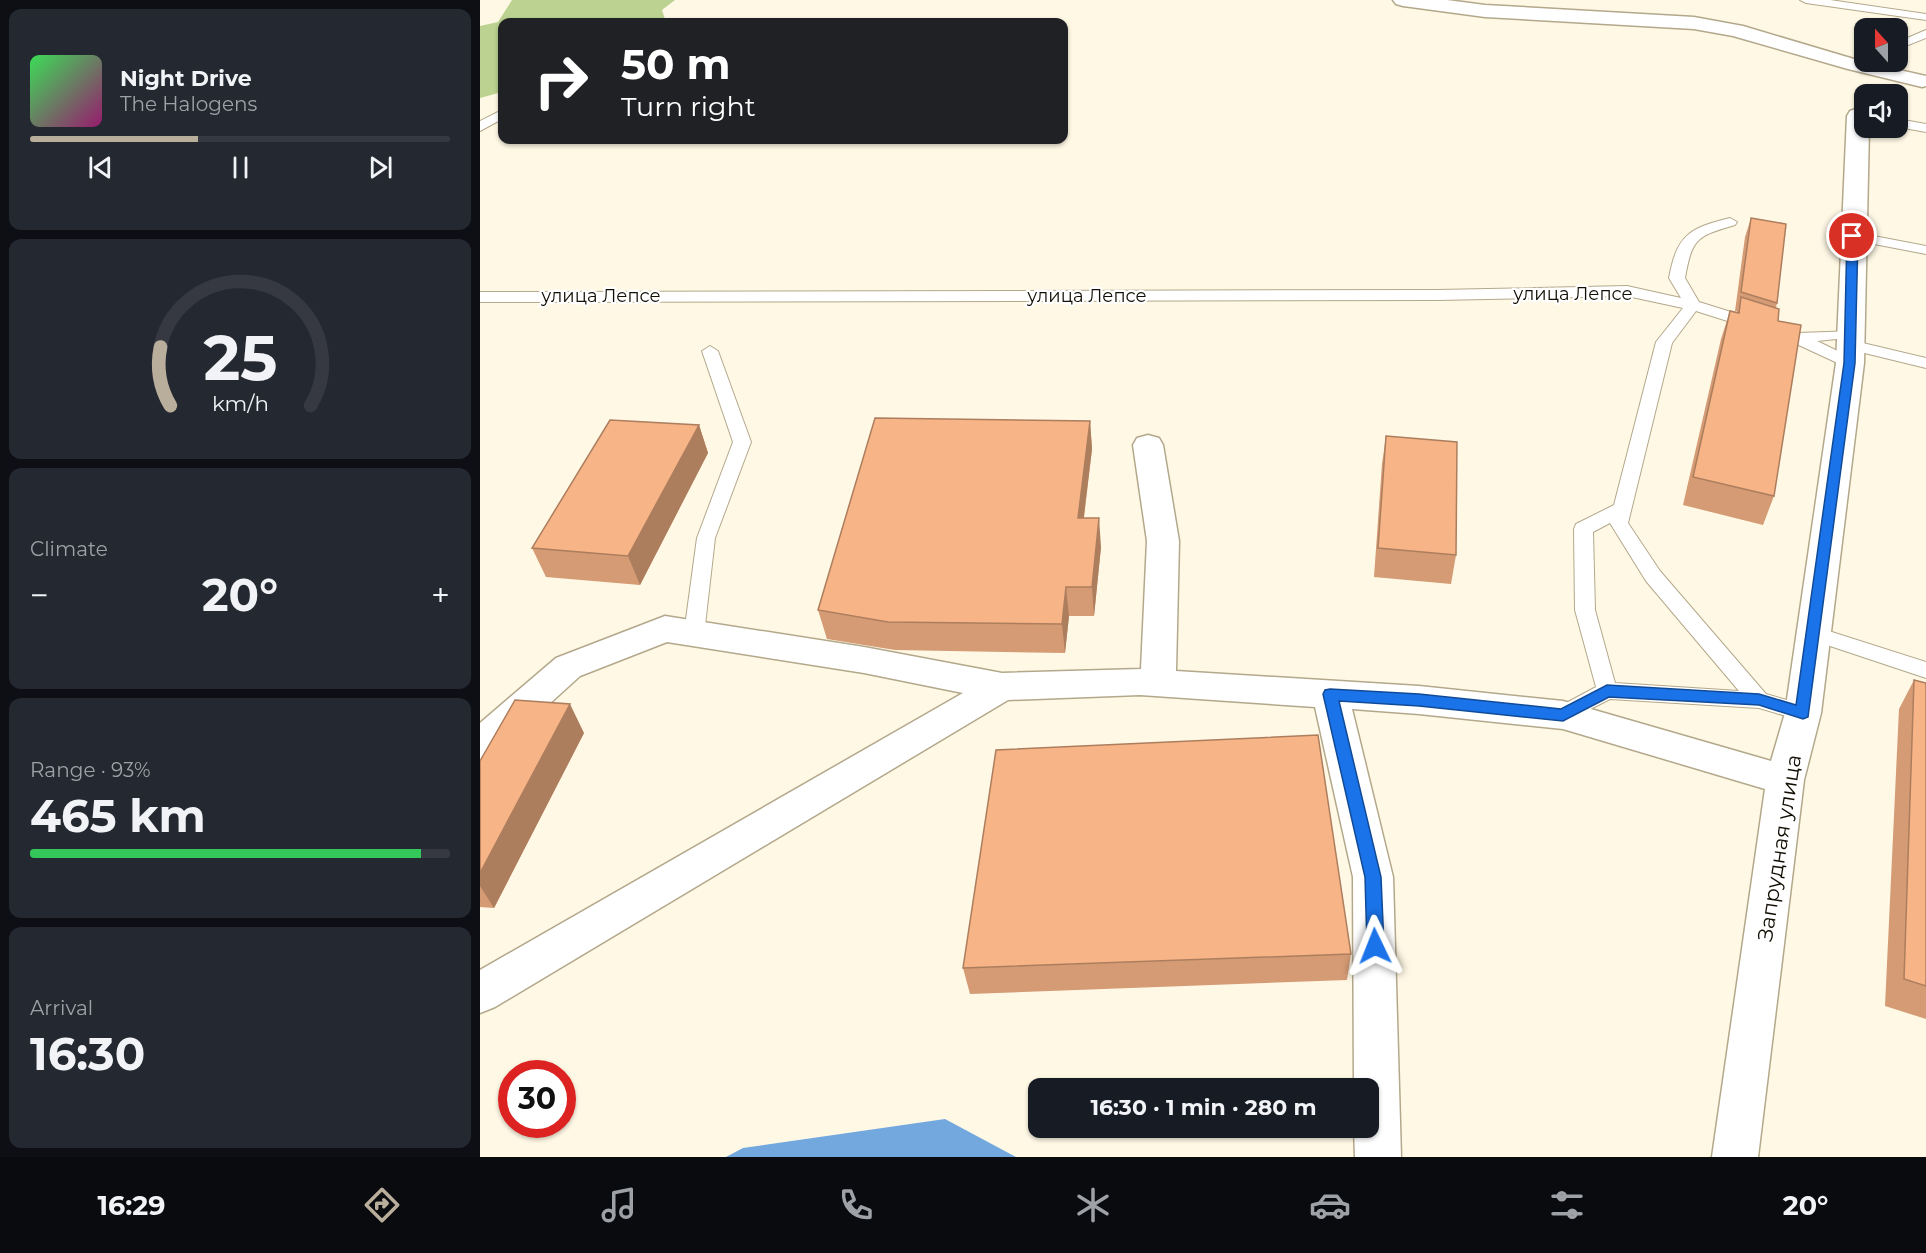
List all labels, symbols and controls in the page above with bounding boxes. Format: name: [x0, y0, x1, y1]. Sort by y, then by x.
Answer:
north arrow: [1854, 18, 1908, 72]
map controls: [1854, 18, 1908, 138]
text: 50 m: [621, 38, 730, 90]
icon: right: [522, 42, 600, 120]
text: Night Drive: [120, 65, 252, 92]
button: sound: [1854, 84, 1908, 138]
text: Turn right: [621, 90, 756, 123]
text: The Halogens: [120, 92, 257, 116]
icon: previous: [84, 151, 117, 184]
icon: pause: [224, 151, 257, 184]
icon: next: [364, 151, 397, 184]
pin: [1826, 210, 1877, 261]
icon: arrive: [1835, 219, 1868, 252]
street label: улица Лепсе: [1512, 283, 1633, 305]
street label: улица Лепсе: [540, 285, 661, 307]
street label: улица Лепсе: [1026, 285, 1147, 307]
text: 25: [203, 320, 277, 396]
text: km/h: [211, 390, 269, 416]
text: Climate: [30, 537, 108, 561]
text: 20°: [202, 567, 278, 622]
text: −: [30, 575, 49, 615]
text: +: [431, 575, 450, 615]
street label: Запрудная улица: [1752, 753, 1806, 943]
text: Range · 93%: [30, 758, 151, 782]
text: 465 km: [30, 788, 206, 843]
position arrow: [1343, 914, 1407, 978]
text: Arrival: [30, 996, 93, 1020]
text: 16:30: [30, 1026, 145, 1081]
speed limit sign: 30: [498, 1060, 576, 1138]
text: 16:30 · 1 min · 280 m: [1090, 1094, 1317, 1121]
icon: directions: [361, 1184, 403, 1226]
icon: music: [598, 1184, 640, 1226]
icon: phone: [835, 1184, 877, 1226]
icon: climate: [1072, 1184, 1114, 1226]
icon: car: [1309, 1184, 1351, 1226]
icon: filters: [1546, 1184, 1588, 1226]
text: 16:29: [98, 1189, 166, 1222]
text: 20°: [1783, 1189, 1828, 1222]

